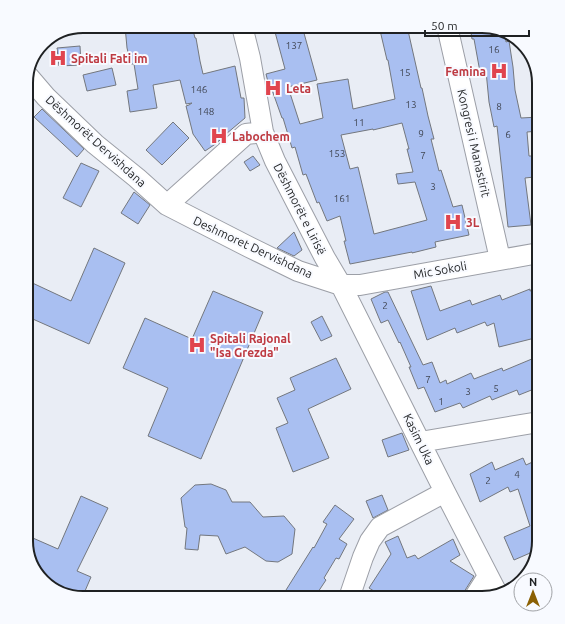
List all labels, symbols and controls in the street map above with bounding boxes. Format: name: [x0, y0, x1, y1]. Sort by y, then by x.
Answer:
scale bar: [425, 12, 529, 38]
text: 50 m: [431, 19, 458, 32]
house number: 137: [286, 40, 302, 51]
house number: 16: [488, 44, 500, 55]
hospital icon: Spitali Fati im: [48, 48, 68, 68]
place label: Spitali Fati im: [71, 52, 148, 65]
hospital icon: Femina: [489, 61, 509, 81]
place label: Femina: [445, 65, 486, 78]
house number: 15: [399, 67, 411, 78]
hospital icon: Leta: [263, 78, 283, 98]
place label: Leta: [286, 82, 311, 95]
house number: 146: [191, 84, 208, 95]
street label: Kongresi i Manastirit: [455, 88, 493, 198]
street label: Dëshmorët Dervishdana: [43, 93, 149, 189]
house number: 13: [405, 99, 417, 110]
house number: 8: [496, 101, 502, 112]
house number: 148: [198, 106, 215, 117]
house number: 11: [353, 117, 365, 128]
hospital icon: Labochem: [209, 126, 229, 146]
house number: 9: [418, 128, 424, 139]
house number: 6: [505, 129, 511, 140]
place label: Labochem: [232, 130, 290, 143]
house number: 153: [329, 148, 345, 159]
house number: 7: [420, 150, 426, 161]
street label: Dëshmorët e Lirisë: [271, 161, 329, 257]
house number: 3: [430, 181, 436, 192]
house number: 161: [334, 193, 350, 204]
hospital icon: 3L: [443, 212, 463, 232]
street label: Deshmoret Dervishdana: [191, 214, 315, 280]
place label: 3L: [466, 216, 480, 229]
street label: Mic Sokoli: [412, 259, 468, 281]
house number: 2: [382, 300, 388, 311]
place label: Spitali Rajonal "Isa Grezda": [210, 332, 291, 359]
hospital icon: Spitali Rajonal "Isa Grezda": [187, 335, 207, 355]
house number: 7: [425, 374, 431, 385]
house number: 5: [493, 383, 499, 394]
house number: 3: [465, 386, 471, 397]
house number: 1: [438, 396, 444, 407]
street label: Kasim Uka: [401, 411, 437, 467]
house number: 4: [514, 469, 520, 480]
house number: 2: [485, 475, 491, 486]
north arrow: [513, 572, 553, 612]
text: N: [529, 576, 537, 588]

